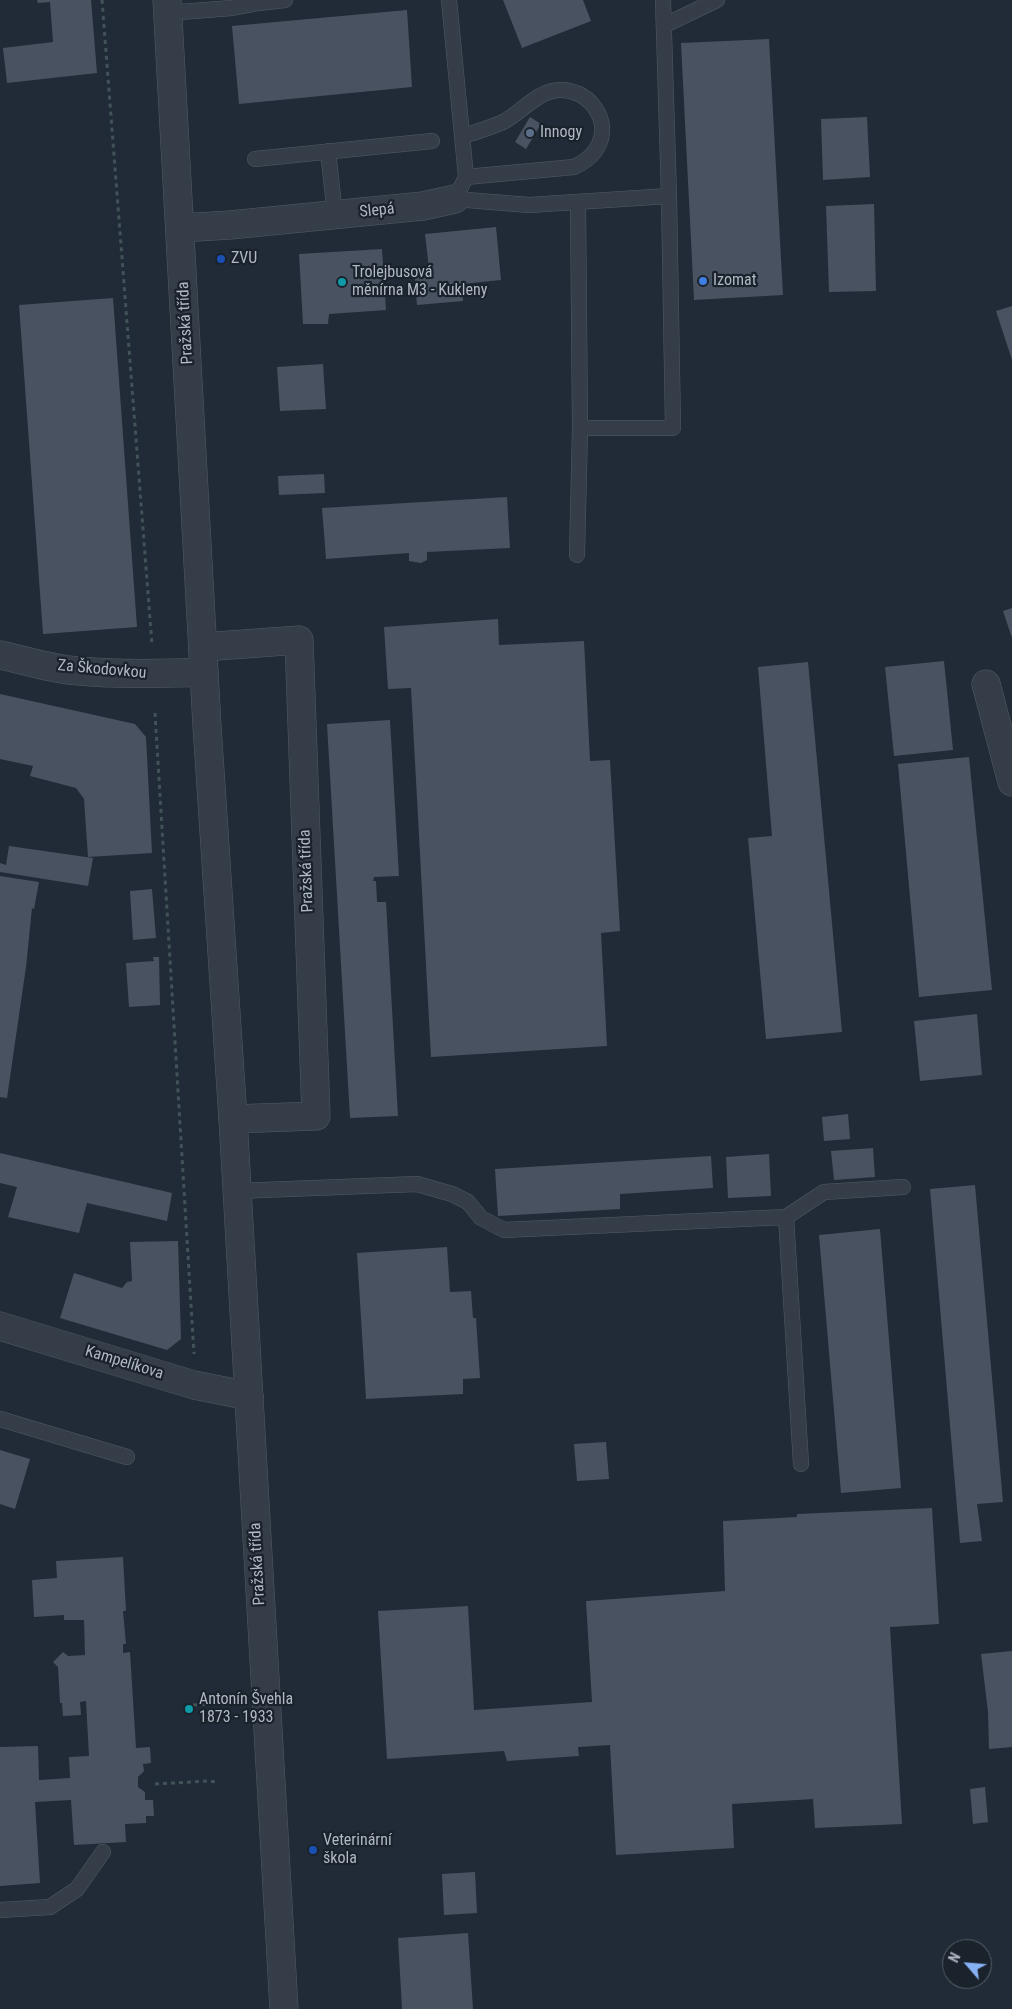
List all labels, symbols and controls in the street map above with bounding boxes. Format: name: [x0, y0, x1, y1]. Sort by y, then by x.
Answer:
place label: Innogy: [540, 123, 582, 143]
marker: Innogy: [524, 127, 536, 139]
street label: Slepá: [359, 200, 395, 222]
place label: ZVU: [231, 249, 257, 269]
marker: ZVU: [215, 253, 227, 265]
place label: Trolejbusová měnírna M3 - Kukleny: [352, 263, 487, 301]
place label: Izomat: [713, 271, 756, 291]
marker: Izomat: [697, 275, 709, 287]
marker: Trolejbusová měnírna M3 - Kukleny: [336, 276, 348, 288]
street label: Pražská třída: [174, 281, 198, 365]
street label: Za Škodovkou: [57, 657, 147, 683]
street label: Pražská třída: [296, 829, 318, 913]
street label: Kampelíkova: [83, 1342, 165, 1384]
street label: Pražská třída: [246, 1522, 270, 1606]
place label: Antonín Švehla 1873 - 1933: [199, 1690, 293, 1728]
marker: Antonín Švehla 1873 - 1933: [183, 1703, 195, 1715]
place label: Veterinární škola: [323, 1831, 392, 1869]
marker: Veterinární škola: [307, 1844, 319, 1856]
north arrow: [942, 1939, 992, 1989]
text: N: [945, 1950, 964, 1965]

